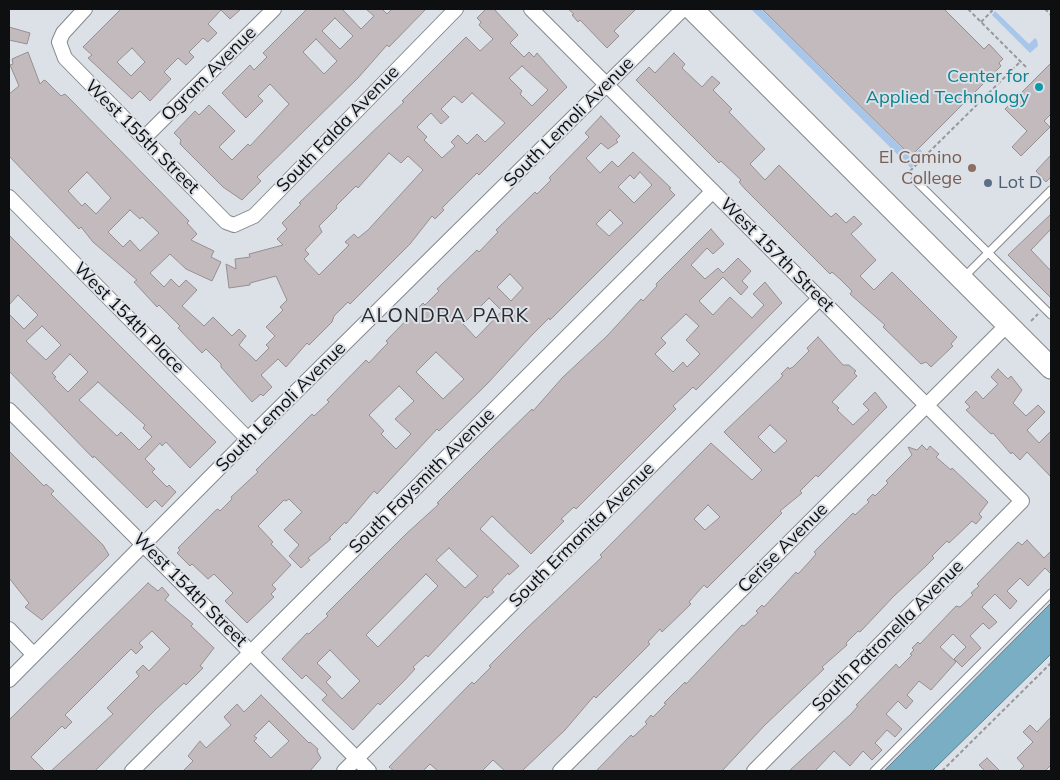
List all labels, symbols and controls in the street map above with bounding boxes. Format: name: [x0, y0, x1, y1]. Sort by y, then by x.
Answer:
street label: Ogram Avenue: [157, 22, 261, 126]
street label: South Lemoli Avenue: [499, 52, 639, 192]
street label: South Falda Avenue: [272, 61, 404, 197]
place label: Center for Applied Technology: [866, 66, 1029, 108]
street label: West 155th Street: [81, 76, 203, 198]
marker: Center for Applied Technology: [1033, 81, 1045, 93]
place label: El Camino College: [879, 147, 962, 190]
marker: El Camino College: [966, 162, 978, 174]
place label: Lot D: [998, 172, 1042, 194]
marker: Lot D: [982, 177, 994, 189]
street label: West 157th Street: [716, 194, 838, 316]
street label: West 154th Place: [69, 258, 189, 378]
district label: ALONDRA PARK: [359, 304, 531, 328]
street label: South Lemoli Avenue: [211, 337, 351, 477]
street label: South Faysmith Avenue: [345, 404, 499, 558]
street label: South Ermanita Avenue: [505, 458, 659, 612]
street label: Cerise Avenue: [733, 498, 833, 598]
street label: West 154th Street: [129, 529, 251, 651]
street label: South Patronella Avenue: [808, 556, 968, 716]

